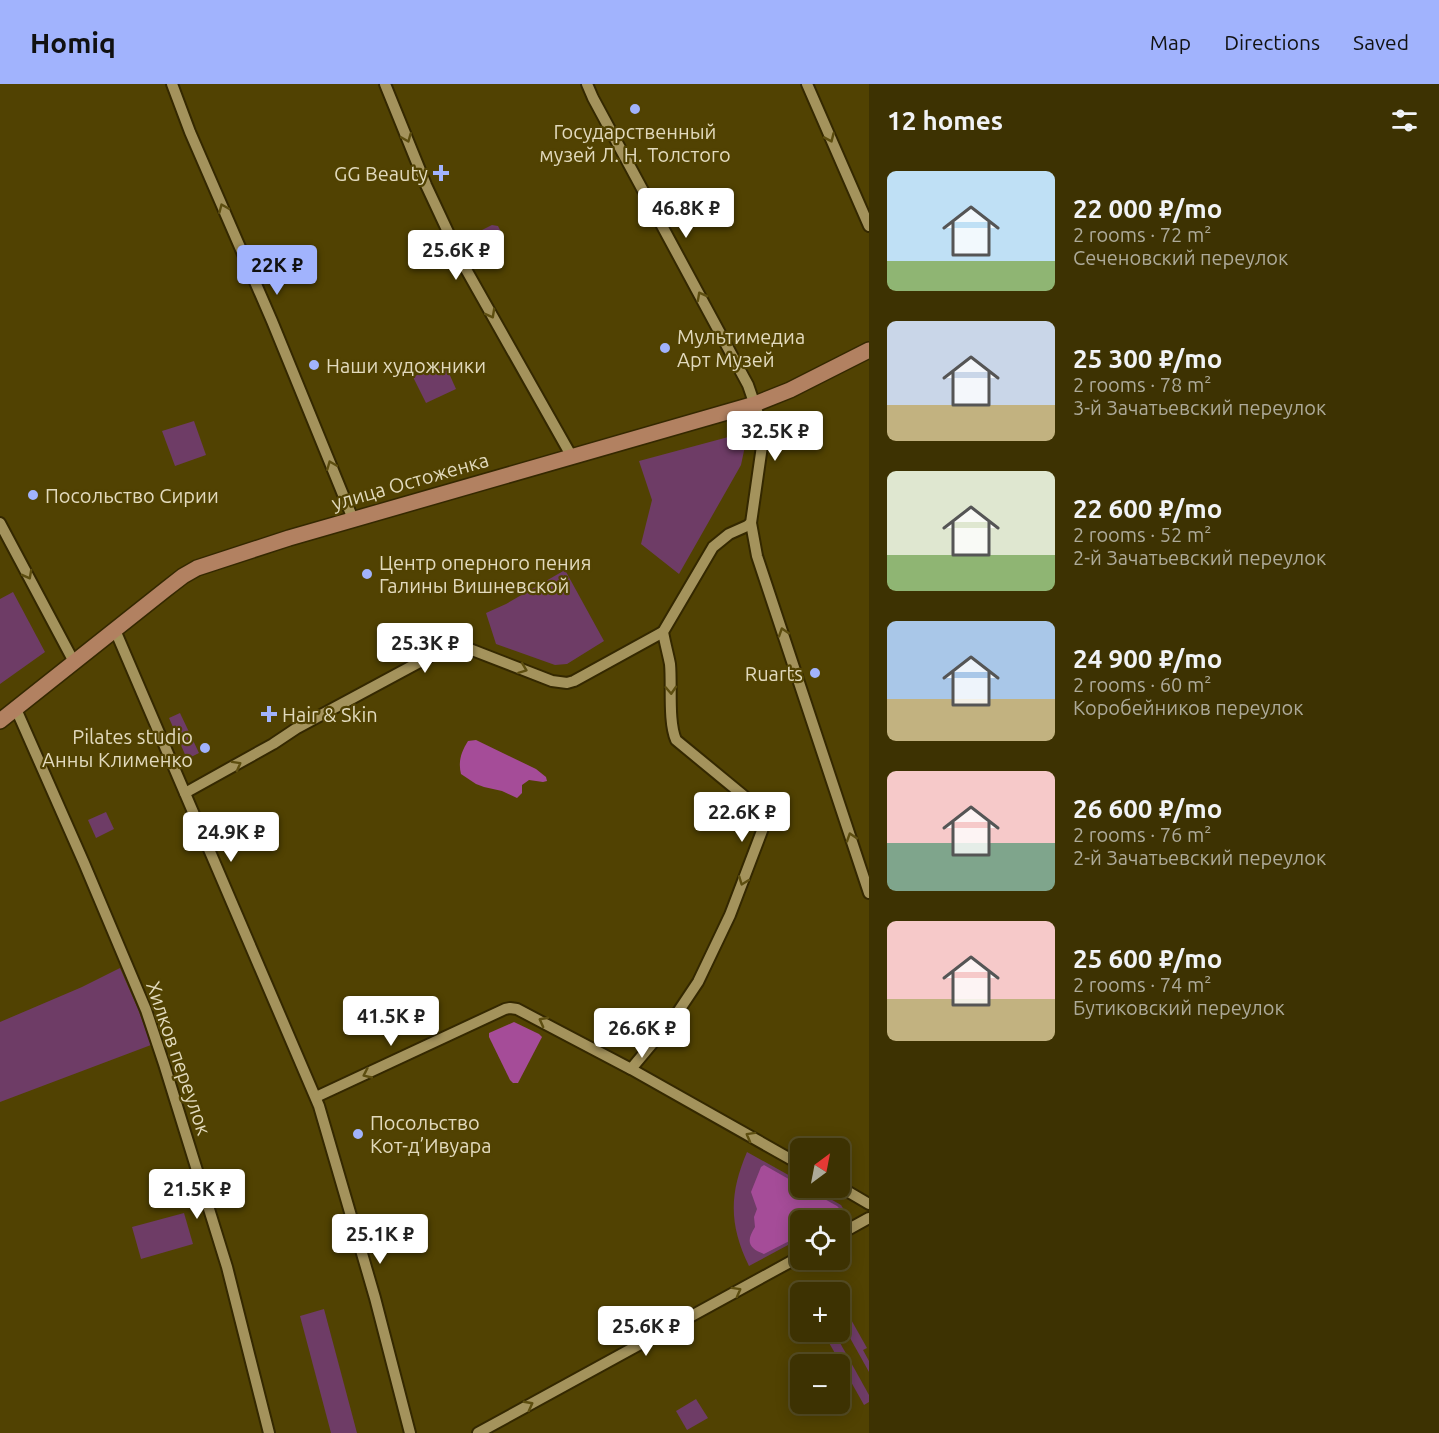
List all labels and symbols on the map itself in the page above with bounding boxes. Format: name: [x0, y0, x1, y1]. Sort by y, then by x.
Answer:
marker: Государственный музей Л. Н. Толстого: [628, 102, 642, 116]
place label: Государственный музей Л. Н. Толстого: [539, 120, 731, 166]
one-way arrow: [823, 131, 835, 142]
one-way arrow: [400, 132, 412, 143]
place label: GG Beauty: [334, 162, 428, 185]
marker: GG Beauty: [432, 164, 450, 182]
pin: 46.8K ₽: [631, 188, 741, 239]
one-way arrow: [218, 203, 230, 214]
pin: 25.6K ₽: [401, 230, 511, 281]
pin: 22K ₽: [235, 245, 319, 296]
one-way arrow: [697, 292, 708, 302]
one-way arrow: [484, 308, 495, 318]
place label: Мультимедиа Арт Музей: [677, 325, 805, 371]
marker: Мультимедиа Арт Музей: [658, 341, 672, 355]
place label: Наши художники: [326, 354, 486, 377]
marker: Наши художники: [307, 358, 321, 372]
pin: 32.5K ₽: [720, 411, 830, 462]
street label: улица Остоженка: [329, 448, 491, 514]
one-way arrow: [326, 460, 338, 471]
place label: Посольство Сирии: [45, 484, 219, 507]
marker: Посольство Сирии: [26, 488, 40, 502]
place label: Центр оперного пения Галины Вишневской: [379, 551, 591, 597]
marker: Центр оперного пения Галины Вишневской: [360, 567, 374, 581]
one-way arrow: [21, 568, 32, 579]
pin: 25.3K ₽: [370, 623, 480, 674]
one-way arrow: [777, 627, 790, 638]
one-way arrow: [517, 662, 528, 674]
place label: Ruarts: [745, 662, 803, 685]
marker: Ruarts: [808, 666, 822, 680]
one-way arrow: [664, 685, 677, 694]
place label: Hair & Skin: [282, 703, 378, 726]
marker: Hair & Skin: [260, 705, 278, 723]
place label: Pilates studio Анны Клименко: [42, 725, 193, 771]
marker: Pilates studio Анны Клименко: [198, 741, 212, 755]
one-way arrow: [230, 760, 241, 772]
pin: 22.6K ₽: [687, 792, 797, 843]
pin: 24.9K ₽: [176, 812, 286, 863]
one-way arrow: [845, 832, 858, 843]
one-way arrow: [737, 876, 750, 886]
street label: Хилков переулок: [142, 978, 216, 1138]
pin: 41.5K ₽: [336, 996, 446, 1047]
pin: 26.6K ₽: [587, 1008, 697, 1059]
one-way arrow: [539, 1017, 549, 1028]
one-way arrow: [363, 1066, 374, 1078]
place label: Посольство Кот-д’Ивуара: [370, 1111, 492, 1157]
marker: Посольство Кот-д’Ивуара: [351, 1127, 365, 1141]
one-way arrow: [746, 1132, 756, 1144]
north arrow: [790, 1138, 850, 1198]
pin: 21.5K ₽: [142, 1169, 252, 1220]
pin: 25.1K ₽: [325, 1214, 435, 1265]
one-way arrow: [731, 1287, 741, 1298]
pin: 25.6K ₽: [591, 1306, 701, 1357]
one-way arrow: [523, 1401, 533, 1412]

